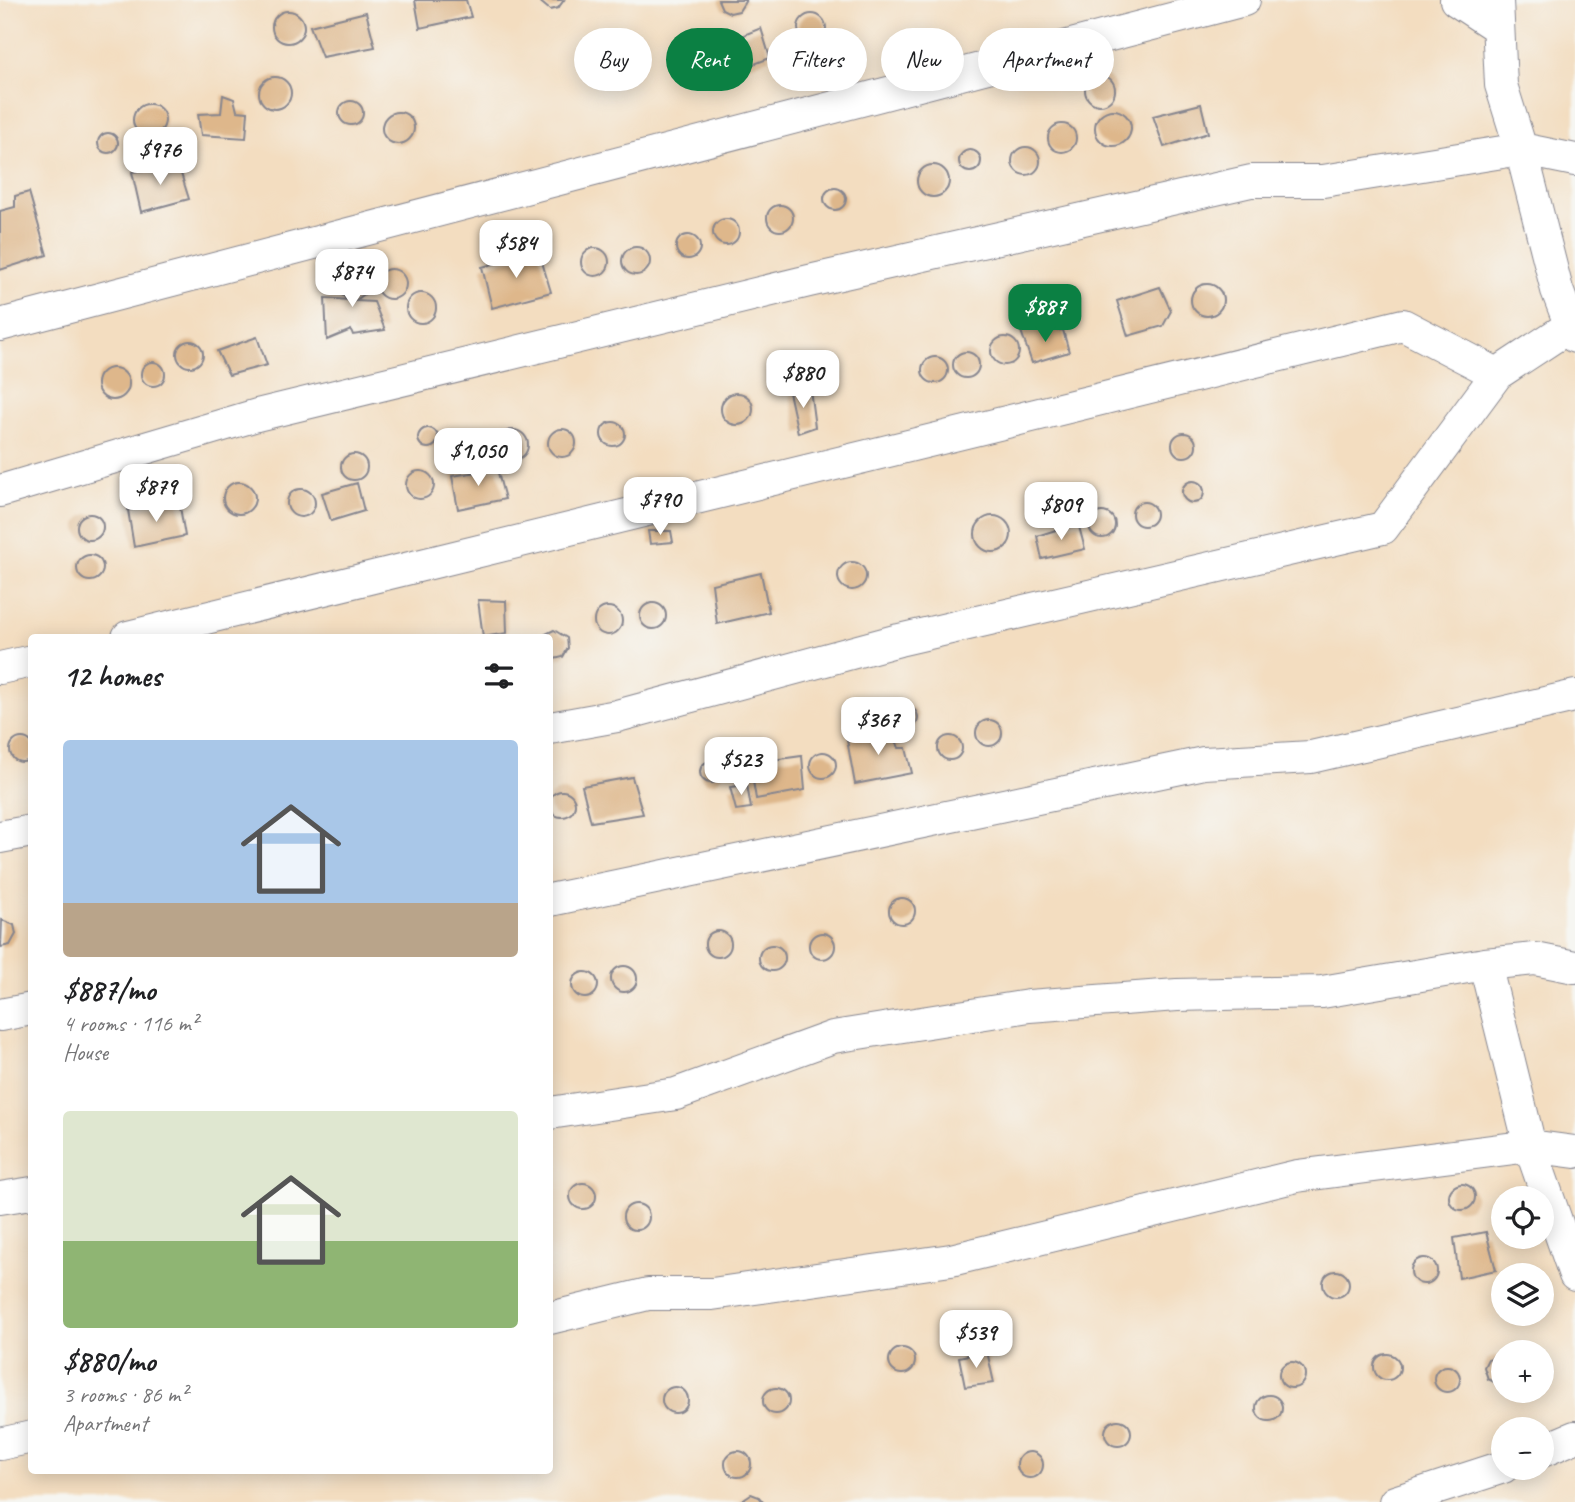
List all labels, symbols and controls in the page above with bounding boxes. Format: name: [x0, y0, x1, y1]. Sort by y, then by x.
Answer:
chip: Buy: [574, 28, 652, 91]
chip: Rent: [666, 28, 753, 91]
chip: Filters: [767, 28, 867, 91]
chip: New: [881, 28, 964, 91]
chip: Apartment: [978, 28, 1114, 91]
pin: $976: [119, 128, 201, 187]
text: $976: [139, 135, 181, 164]
pin: $584: [475, 220, 557, 280]
text: $584: [495, 228, 537, 257]
pin: $874: [311, 250, 393, 309]
text: $874: [331, 257, 373, 286]
pin: $887: [1004, 284, 1086, 344]
text: $887: [1024, 292, 1066, 321]
pin: $880: [762, 350, 844, 410]
text: $880: [782, 358, 824, 387]
pin: $1,050: [421, 428, 535, 488]
text: $1,050: [450, 436, 506, 465]
pin: $879: [115, 464, 197, 524]
text: $879: [135, 472, 177, 501]
pin: $790: [619, 477, 701, 537]
pin: $809: [1020, 482, 1102, 542]
text: $790: [639, 485, 681, 514]
text: $809: [1040, 490, 1082, 519]
text: 12 homes: [63, 657, 161, 695]
icon: filters: [480, 657, 518, 695]
pin: $367: [837, 698, 919, 757]
text: $367: [857, 705, 899, 734]
pin: $523: [700, 738, 782, 797]
text: $523: [720, 745, 762, 774]
icon: home: [228, 786, 354, 912]
text: $887/mo: [63, 971, 155, 1009]
text: 4 rooms · 116 m²: [63, 1009, 198, 1038]
text: House: [63, 1038, 108, 1067]
icon: home: [228, 1157, 354, 1283]
map controls: [1491, 1186, 1554, 1480]
button: locate: [1491, 1186, 1554, 1249]
button: layers: [1491, 1263, 1554, 1326]
pin: $539: [935, 1310, 1017, 1370]
text: $539: [956, 1318, 996, 1347]
button: +: [1491, 1340, 1554, 1403]
text: $880/mo: [63, 1342, 155, 1380]
text: 3 rooms · 86 m²: [63, 1380, 187, 1409]
text: Apartment: [63, 1409, 148, 1438]
button: −: [1491, 1417, 1554, 1480]

